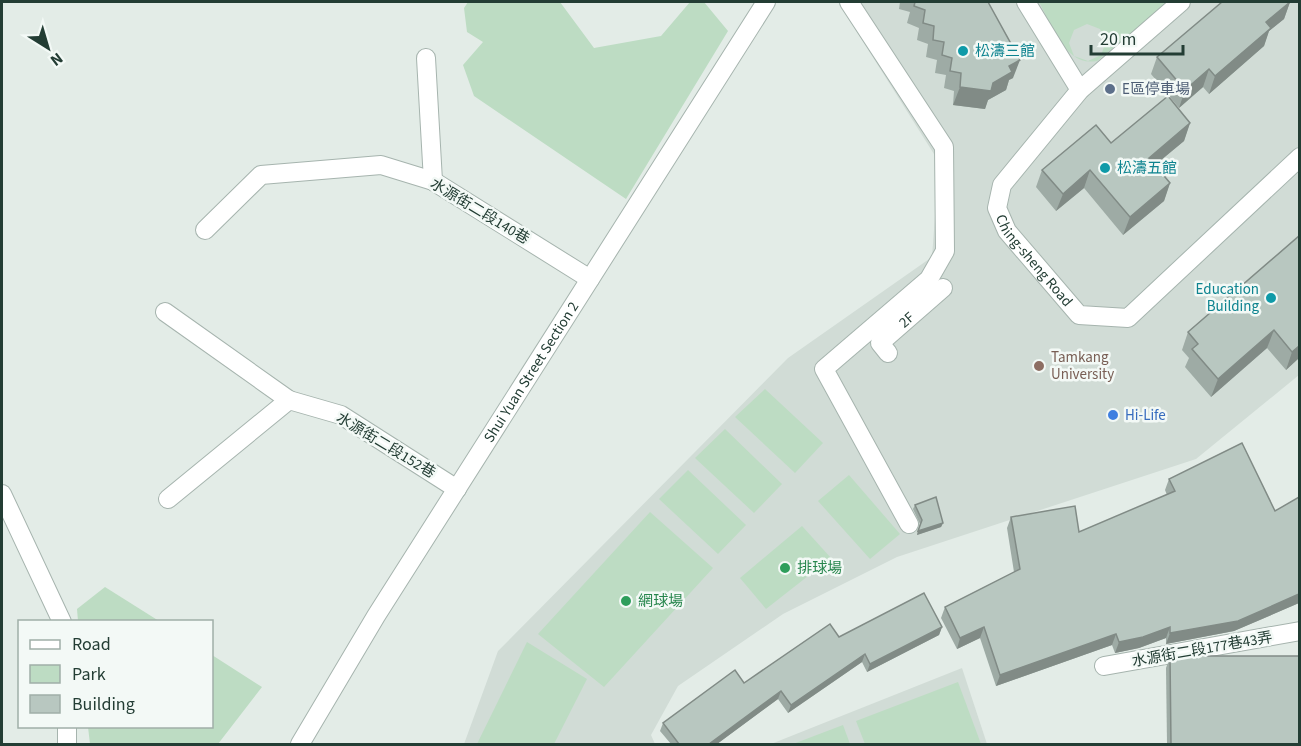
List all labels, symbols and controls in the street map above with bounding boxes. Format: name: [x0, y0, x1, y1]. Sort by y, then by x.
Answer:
north arrow: [18, 18, 78, 78]
scale bar: [1091, 18, 1182, 56]
text: 20 m: [1100, 27, 1136, 52]
place label: 松濤三館: [975, 41, 1035, 62]
marker: 松濤三館: [956, 44, 970, 58]
text: N: [46, 47, 67, 71]
place label: E區停車場: [1122, 79, 1190, 100]
marker: E區停車場: [1103, 82, 1117, 96]
place label: 松濤五館: [1117, 158, 1177, 179]
marker: 松濤五館: [1098, 161, 1112, 175]
street label: 水源街二段140巷: [426, 173, 533, 249]
street label: Ching-sheng Road: [990, 211, 1077, 311]
place label: Education Building: [1196, 279, 1259, 317]
marker: Education Building: [1264, 291, 1278, 305]
street label: Shui Yuan Street Section 2: [479, 298, 584, 447]
street label: 2F: [894, 307, 920, 333]
place label: Tamkang University: [1051, 347, 1114, 385]
marker: Tamkang University: [1032, 359, 1046, 373]
place label: Hi-Life: [1125, 405, 1166, 426]
street label: 水源街二段152巷: [332, 407, 439, 483]
marker: Hi-Life: [1106, 408, 1120, 422]
place label: 排球場: [797, 558, 842, 579]
marker: 排球場: [778, 561, 792, 575]
place label: 網球場: [638, 591, 683, 612]
marker: 網球場: [619, 594, 633, 608]
legend: [18, 620, 213, 728]
street label: 水源街二段177巷43弄: [1130, 627, 1274, 672]
text: Road: [72, 632, 111, 657]
text: Park: [72, 662, 106, 687]
text: Building: [72, 692, 135, 717]

